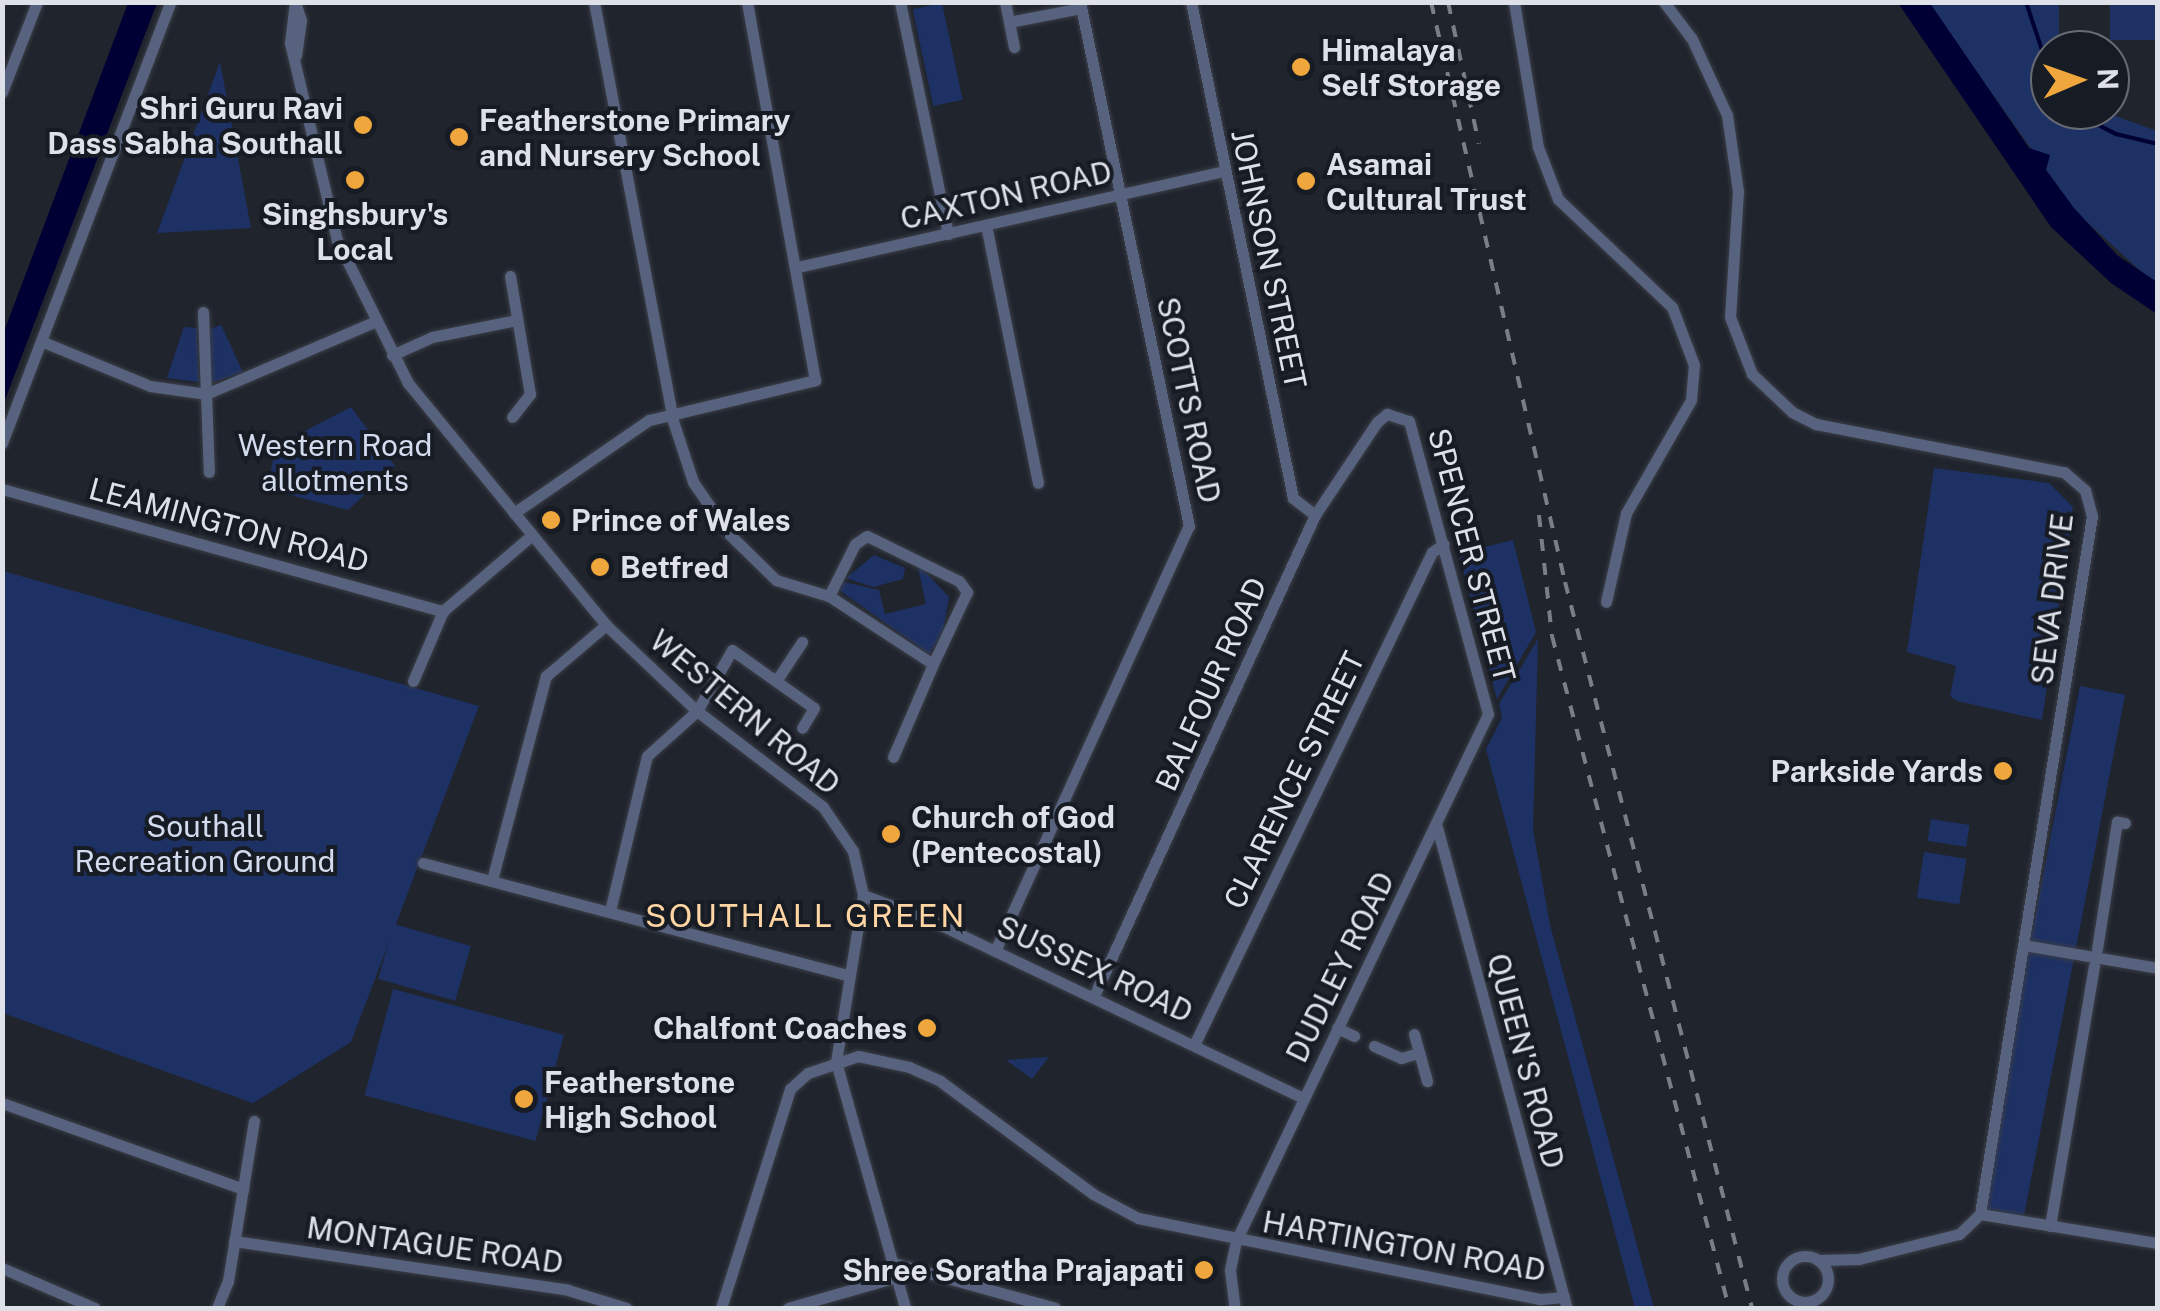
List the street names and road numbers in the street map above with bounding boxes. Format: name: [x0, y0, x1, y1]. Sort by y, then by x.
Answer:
street label: JOHNSON STREET: [1224, 126, 1314, 392]
street label: CAXTON ROAD: [897, 153, 1115, 237]
street label: SCOTTS ROAD: [1150, 294, 1228, 506]
street label: SPENCER STREET: [1421, 424, 1523, 686]
street label: LEAMINGTON ROAD: [85, 470, 373, 580]
street label: SEVA DRIVE: [2024, 511, 2080, 687]
street label: BALFOUR ROAD: [1148, 572, 1274, 796]
street label: WESTERN ROAD: [643, 622, 847, 802]
street label: CLARENCE STREET: [1216, 646, 1372, 914]
street label: DUDLEY ROAD: [1278, 866, 1402, 1068]
street label: SUSSEX ROAD: [991, 908, 1199, 1030]
street label: QUEEN'S ROAD: [1480, 950, 1572, 1172]
street label: HARTINGTON ROAD: [1260, 1203, 1548, 1289]
street label: MONTAGUE ROAD: [304, 1209, 566, 1281]

